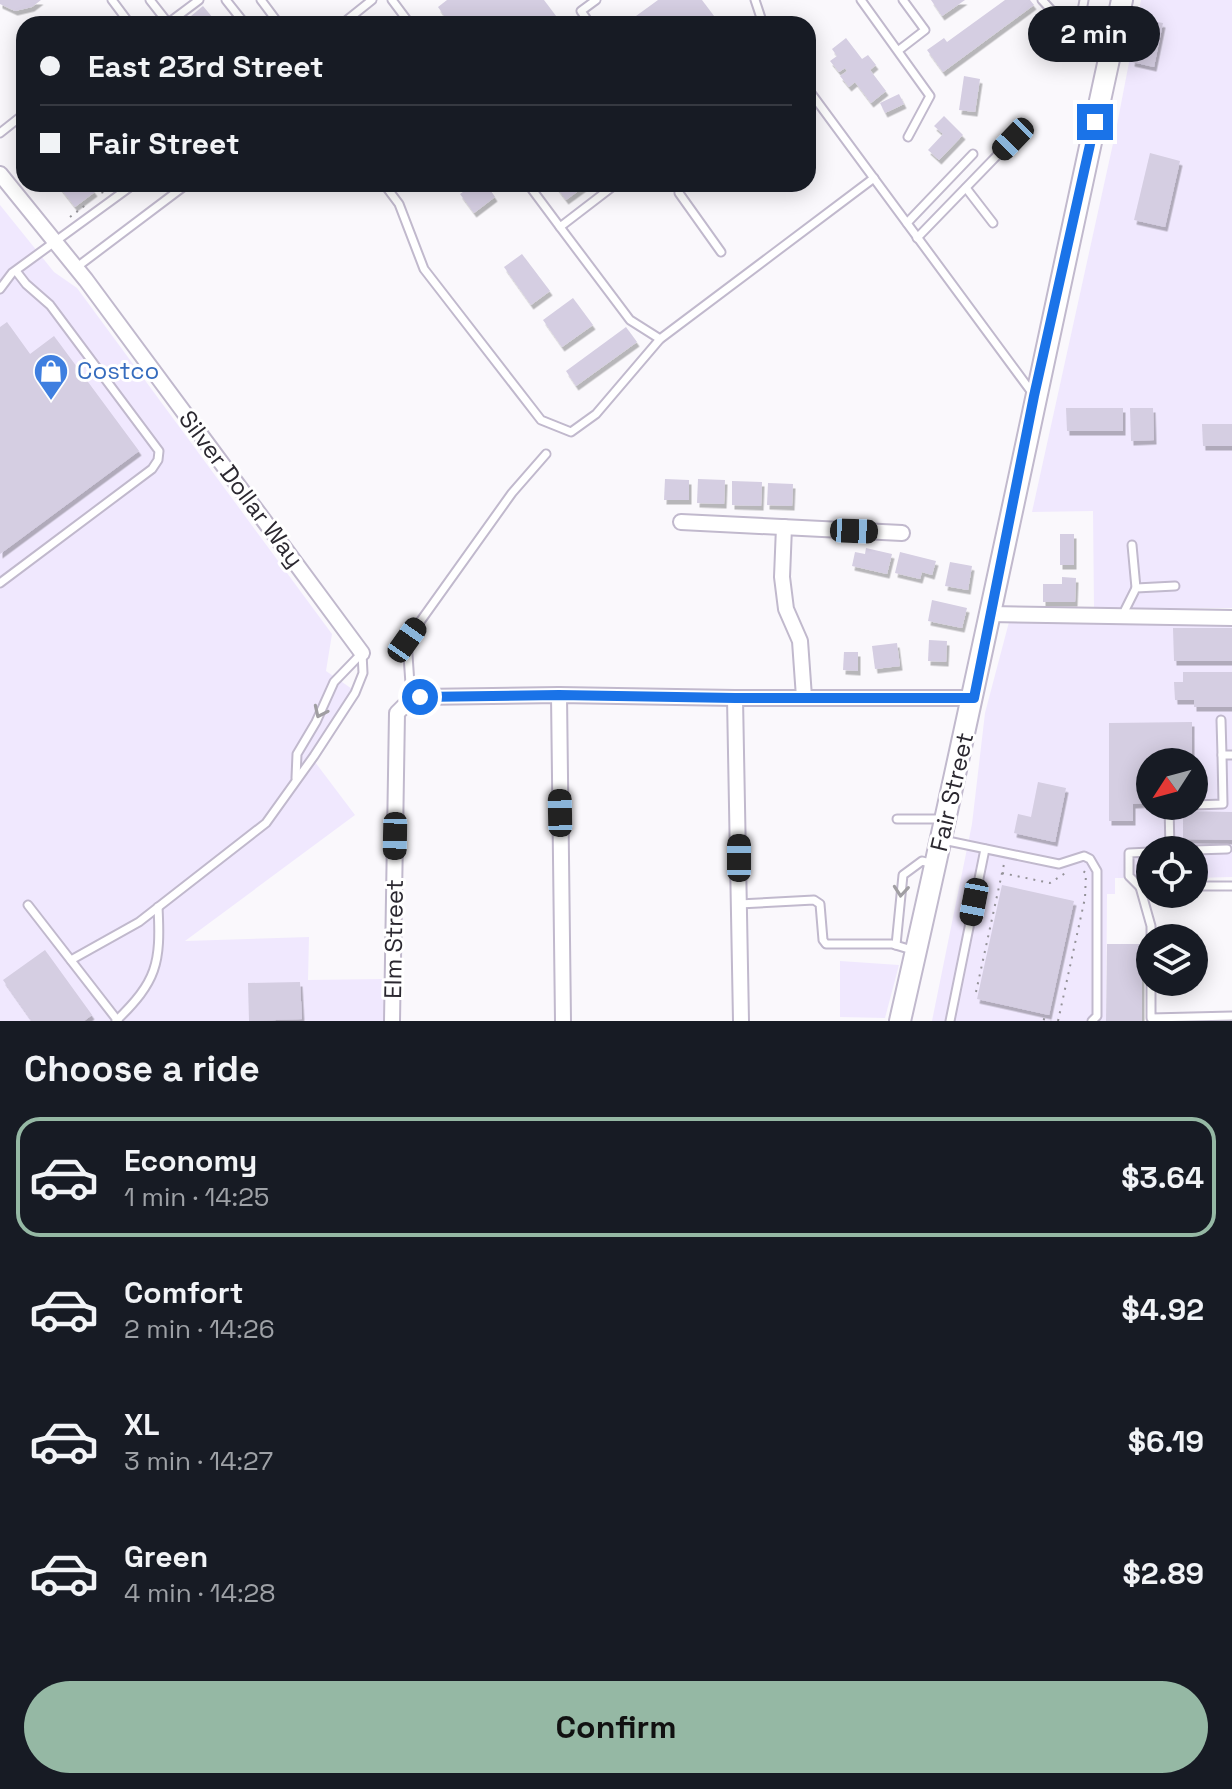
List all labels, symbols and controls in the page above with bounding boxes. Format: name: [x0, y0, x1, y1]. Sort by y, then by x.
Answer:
callout: 2 min: [1029, 6, 1161, 62]
text: 2 min: [1060, 17, 1128, 51]
text: East 23rd Street: [88, 47, 324, 86]
route end: [1077, 104, 1113, 140]
car: [988, 113, 1038, 165]
text: Fair Street: [88, 124, 240, 163]
shop icon: Costco: [32, 352, 70, 402]
place label: Costco: [77, 355, 159, 386]
street label: Silver Dollar Way: [172, 404, 311, 573]
car: [830, 518, 878, 544]
car: [383, 613, 431, 667]
route start: [402, 679, 438, 715]
one-way arrow: [314, 704, 330, 719]
street label: Fair Street: [923, 729, 980, 854]
north arrow: [1136, 748, 1208, 820]
map controls: [1136, 748, 1208, 996]
car: [548, 789, 572, 837]
car: [383, 812, 407, 860]
car: [727, 834, 751, 882]
button: locate: [1136, 836, 1208, 908]
car: [958, 876, 990, 928]
street label: Elm Street: [377, 879, 410, 999]
one-way arrow: [893, 885, 910, 898]
button: layers: [1136, 924, 1208, 996]
text: Choose a ride: [24, 1046, 260, 1092]
icon: car: [28, 1141, 100, 1213]
text: Economy: [124, 1141, 257, 1180]
text: $3.64: [1121, 1158, 1204, 1197]
text: 1 min · 14:25: [124, 1180, 269, 1214]
icon: car: [28, 1273, 100, 1345]
text: Comfort: [124, 1273, 243, 1312]
text: $4.92: [1122, 1290, 1204, 1329]
text: 2 min · 14:26: [124, 1312, 275, 1346]
icon: car: [28, 1405, 100, 1477]
text: XL: [124, 1405, 160, 1444]
text: $6.19: [1128, 1422, 1204, 1461]
text: 3 min · 14:27: [124, 1444, 273, 1478]
icon: car: [28, 1537, 100, 1609]
text: Green: [124, 1537, 208, 1576]
text: $2.89: [1123, 1554, 1204, 1593]
text: 4 min · 14:28: [124, 1576, 275, 1610]
button: Confirm: [24, 1681, 1208, 1773]

